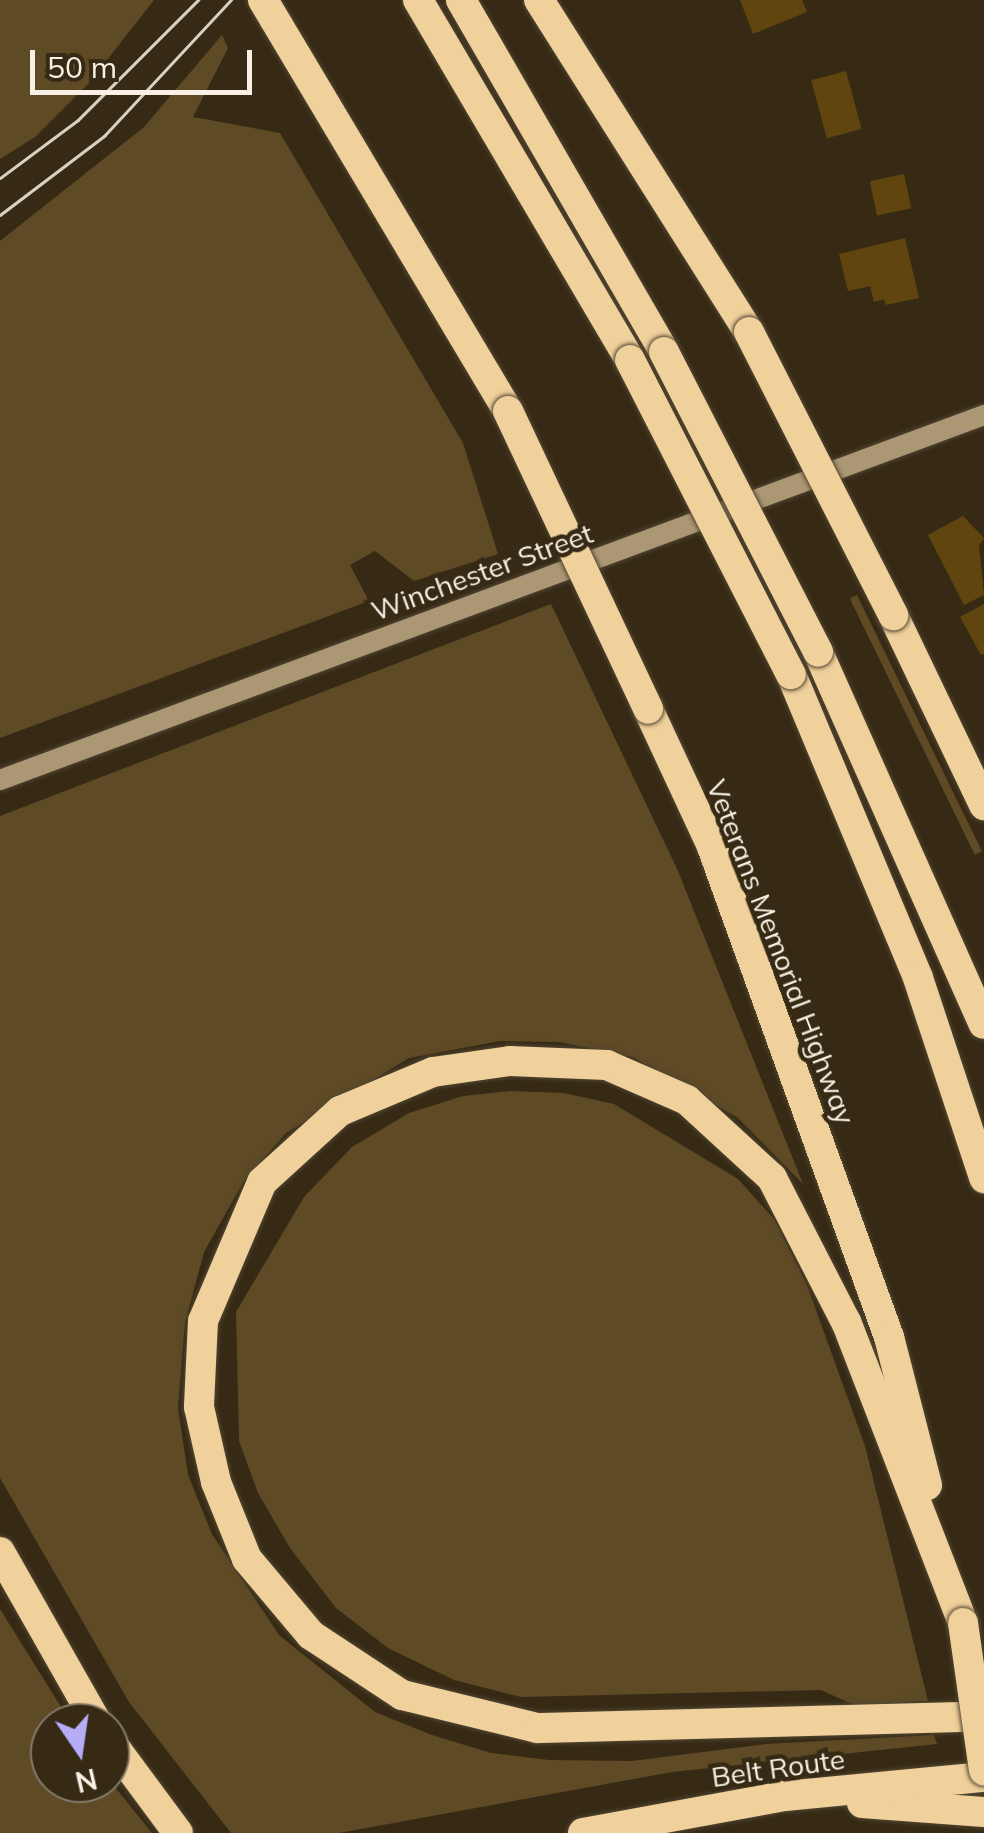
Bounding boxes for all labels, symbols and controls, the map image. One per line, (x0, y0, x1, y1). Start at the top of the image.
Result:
scale bar (35, 30, 258, 92)
text: 50 m (47, 48, 117, 86)
street label: Winchester Street (367, 516, 597, 628)
street label: Veterans Memorial Highway (700, 775, 862, 1129)
north arrow (30, 1703, 130, 1803)
street label: Belt Route (709, 1742, 847, 1794)
text: N (72, 1761, 101, 1800)

